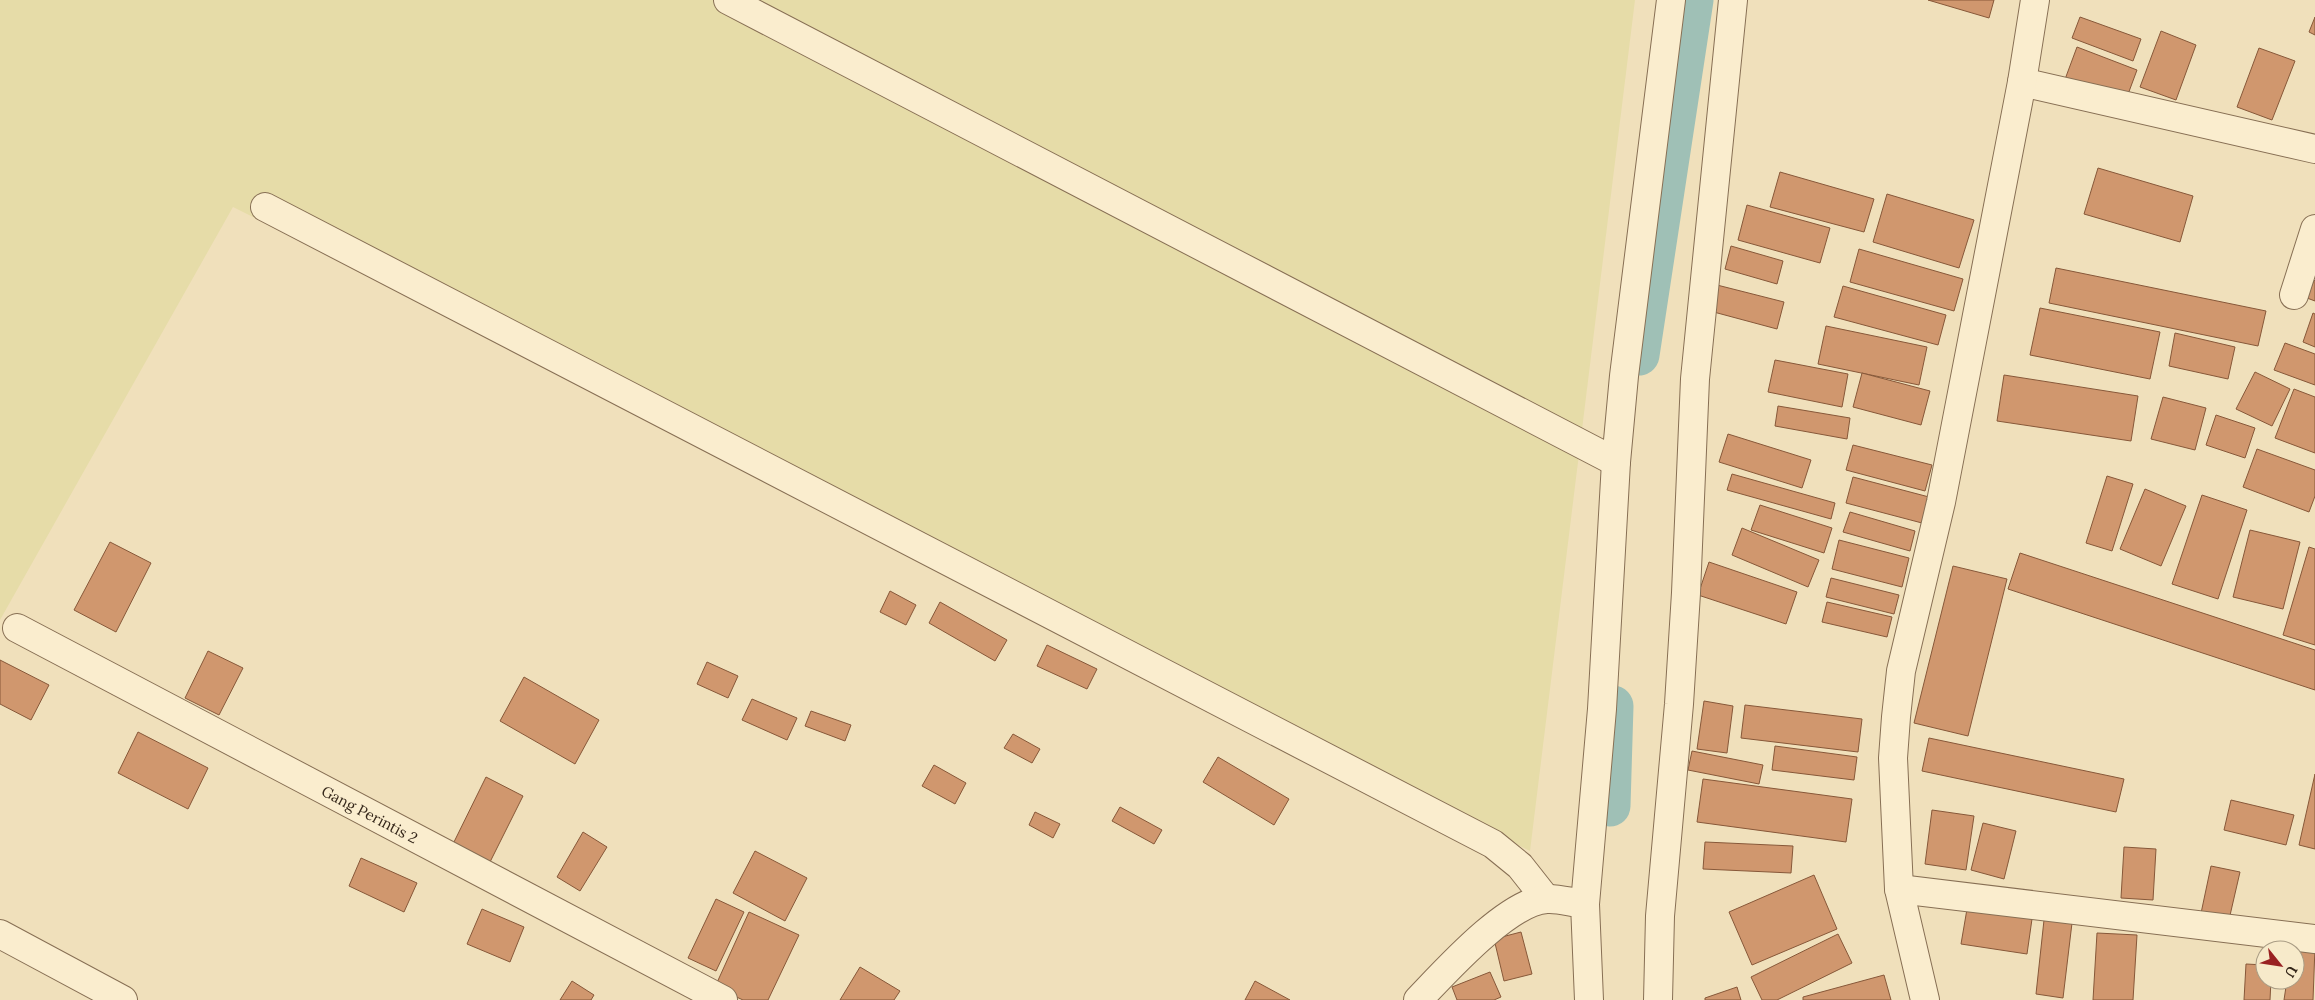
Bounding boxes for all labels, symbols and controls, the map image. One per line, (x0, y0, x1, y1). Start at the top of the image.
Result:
street label: Gang Perintis 2 (319, 781, 421, 847)
north arrow (2255, 940, 2305, 990)
text: U (2281, 962, 2302, 981)

